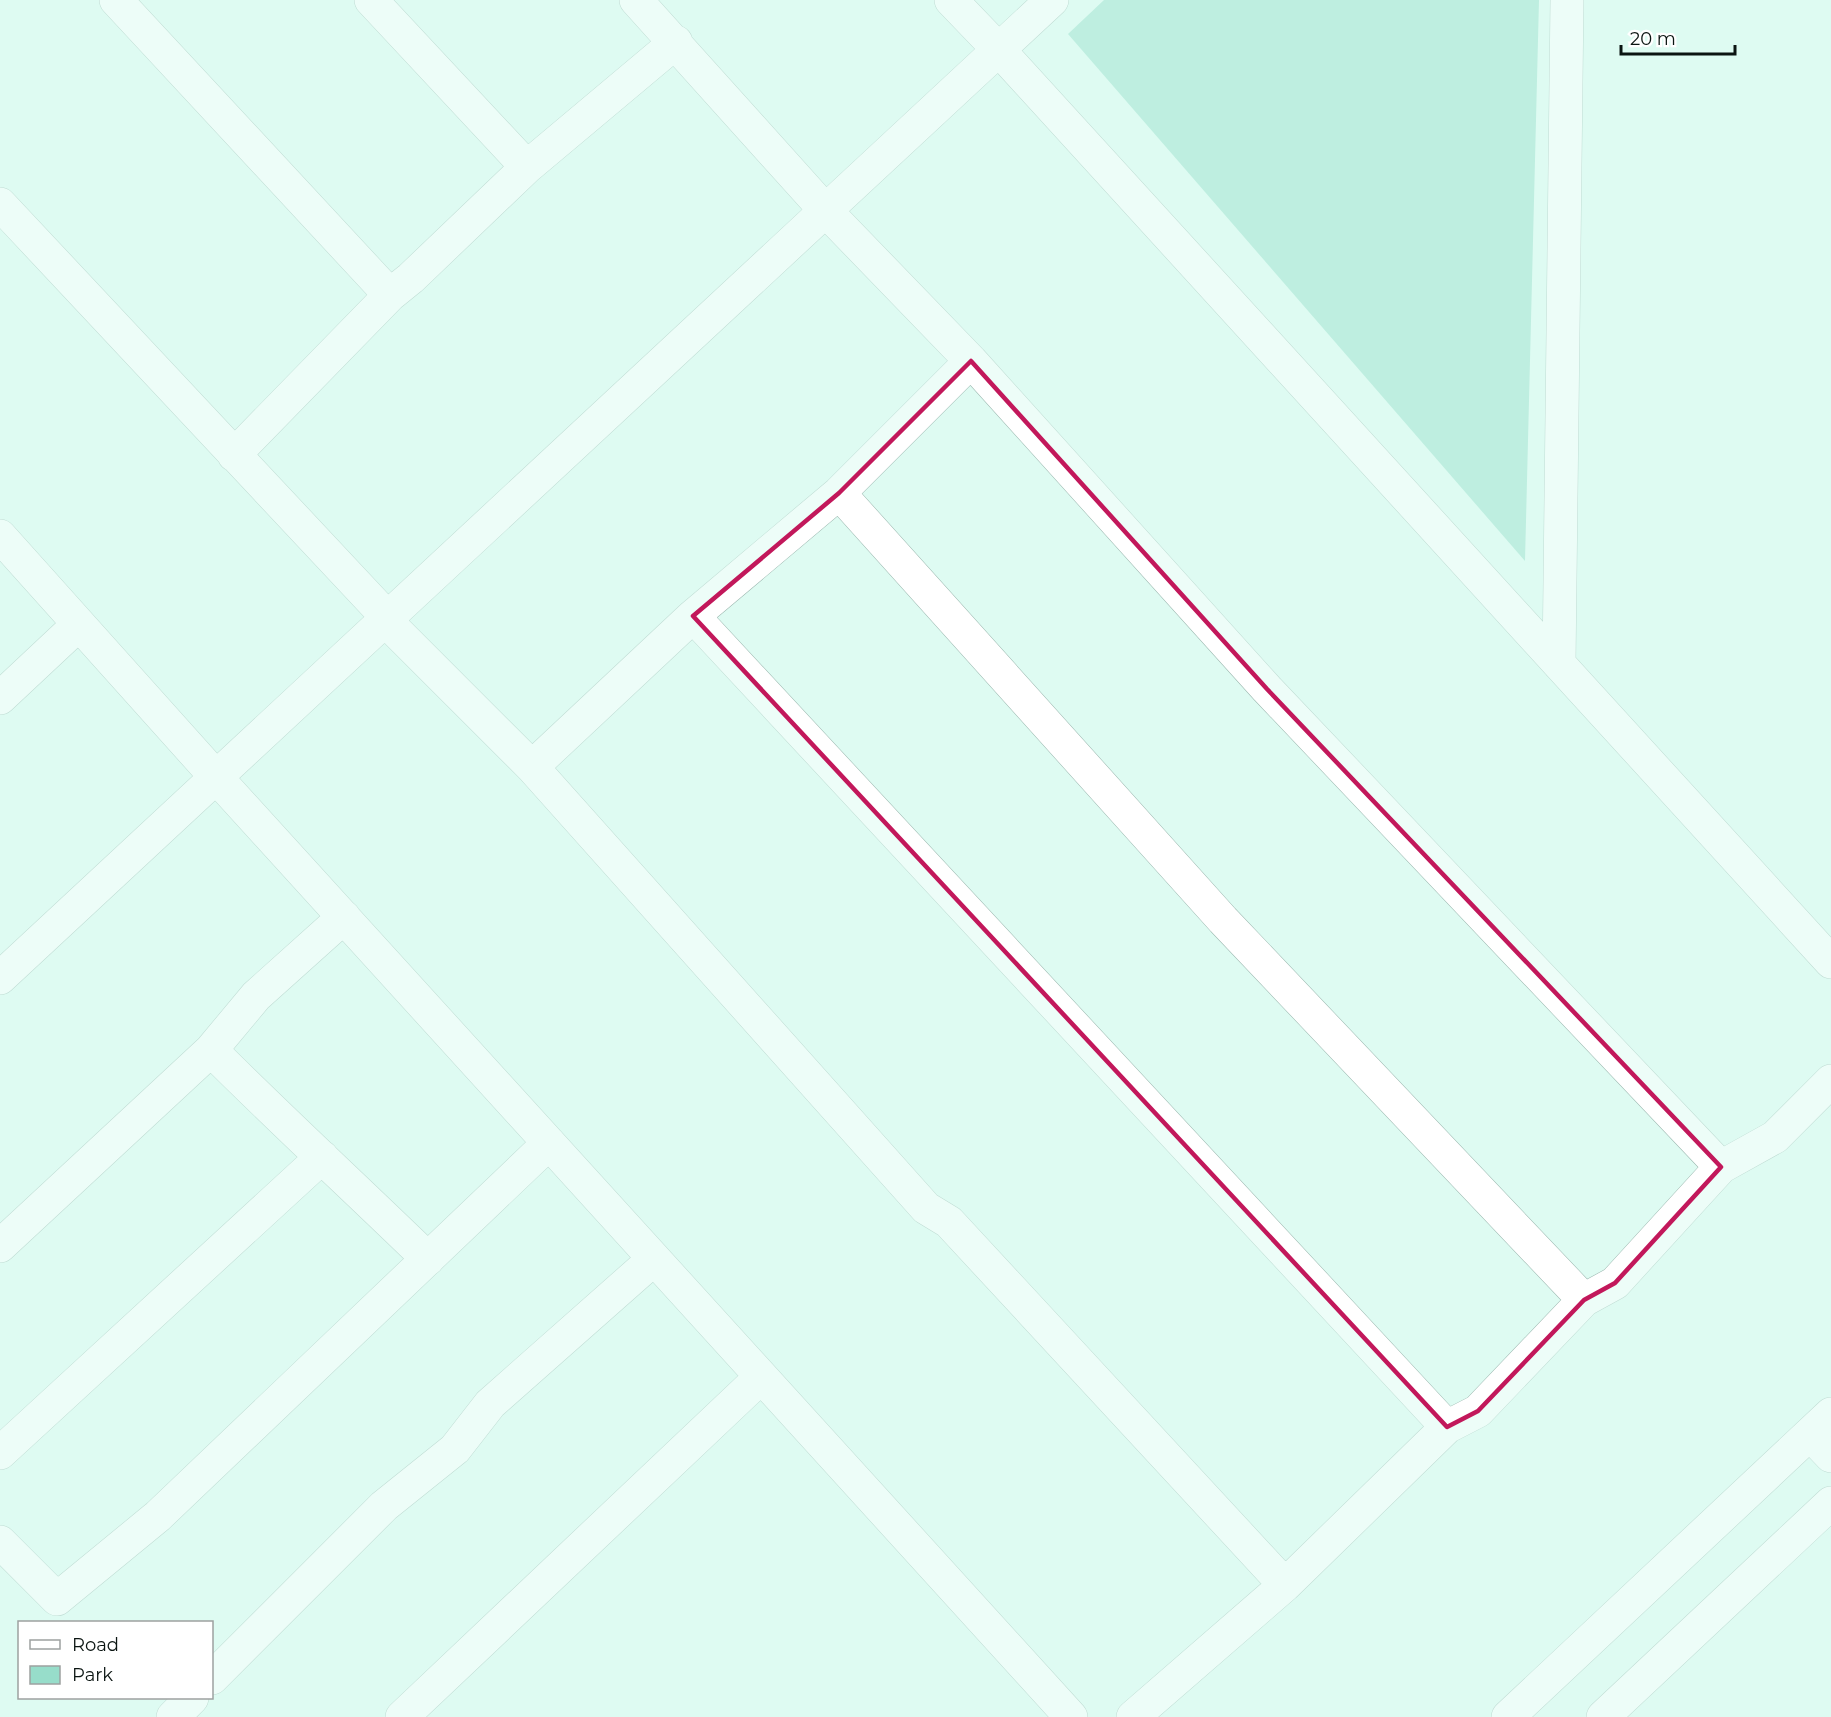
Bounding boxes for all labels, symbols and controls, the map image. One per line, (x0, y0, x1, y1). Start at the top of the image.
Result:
scale bar (1621, 18, 1735, 56)
text: 20 m (1630, 28, 1676, 50)
legend (18, 1621, 213, 1699)
text: Road (72, 1634, 119, 1656)
text: Park (72, 1664, 113, 1686)

